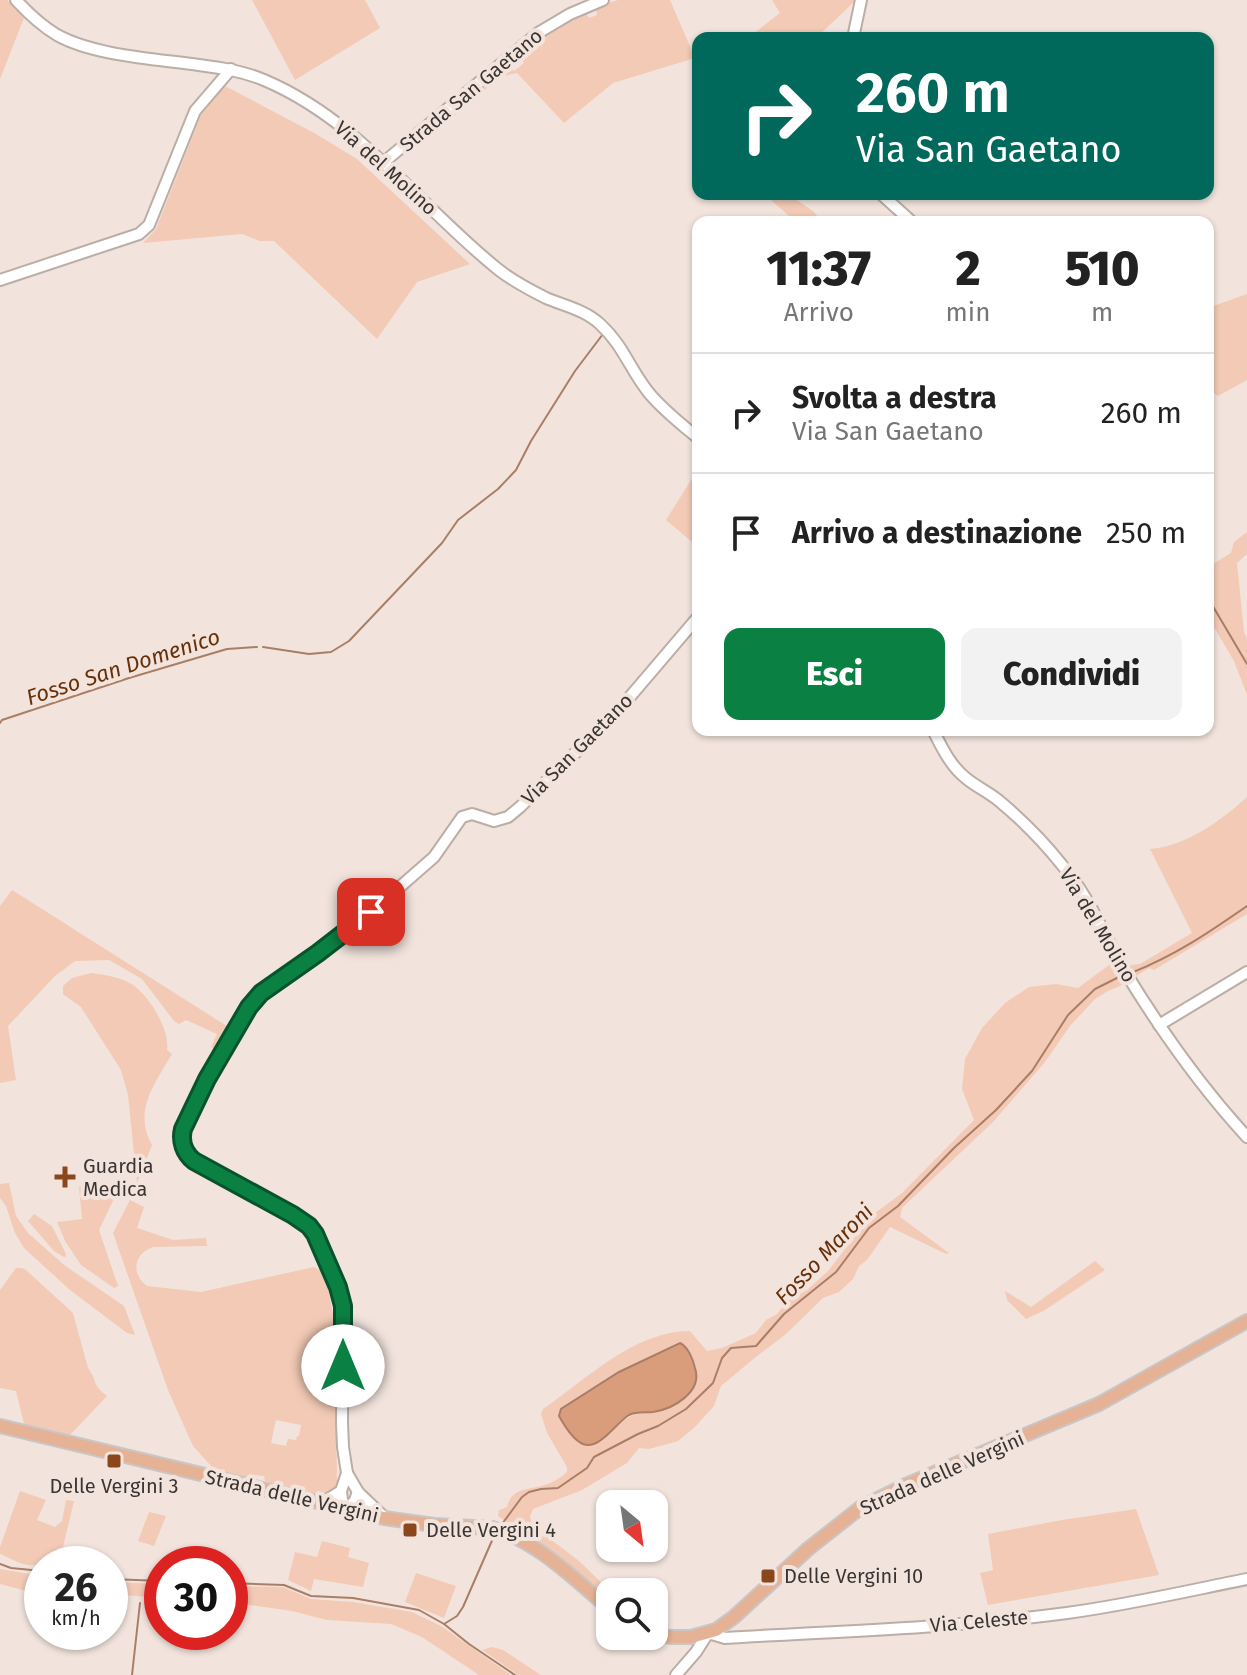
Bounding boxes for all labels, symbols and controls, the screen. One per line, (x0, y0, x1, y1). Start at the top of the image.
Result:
street label: Strada San Gaetano (395, 23, 547, 157)
text: 260 m (856, 60, 1010, 127)
icon: right (724, 64, 828, 168)
street label: Via del Molino (330, 116, 442, 220)
text: Via San Gaetano (856, 128, 1122, 172)
text: 11:37 (766, 240, 871, 298)
text: 2 (955, 240, 981, 298)
text: 510 (1065, 240, 1140, 298)
text: Arrivo (784, 297, 854, 328)
text: min (946, 297, 990, 328)
text: m (1091, 297, 1113, 328)
text: Svolta a destra (792, 380, 997, 416)
icon: right (724, 391, 768, 435)
text: 260 m (1101, 395, 1182, 431)
text: Via San Gaetano (792, 416, 984, 447)
icon: arrive (724, 511, 768, 555)
text: Arrivo a destinazione (792, 515, 1082, 551)
text: 250 m (1106, 515, 1186, 551)
water label: Fosso San Domenico (23, 623, 223, 711)
button: Esci (724, 628, 945, 720)
button: Condividi (961, 628, 1182, 720)
street label: Via San Gaetano (516, 688, 638, 810)
street label: Via del Molino (1054, 863, 1142, 987)
pin (337, 878, 405, 946)
icon: arrive (349, 890, 393, 934)
place label: Guardia Medica (83, 1154, 154, 1201)
marker: Guardia Medica (54, 1166, 76, 1188)
water label: Fosso Maroni (769, 1198, 879, 1310)
position arrow (301, 1324, 385, 1408)
street label: Strada delle Vergini (856, 1426, 1028, 1520)
marker: Delle Vergini 3 (105, 1452, 123, 1470)
street label: Strada delle Vergini (203, 1464, 381, 1528)
place label: Delle Vergini 3 (49, 1474, 179, 1498)
north arrow (596, 1490, 668, 1562)
map controls (596, 1490, 668, 1650)
place label: Delle Vergini 4 (426, 1518, 556, 1542)
marker: Delle Vergini 4 (401, 1521, 419, 1539)
speed limit sign: 30 (144, 1546, 248, 1650)
text: 26 (54, 1564, 98, 1612)
place label: Delle Vergini 10 (784, 1564, 923, 1588)
marker: Delle Vergini 10 (759, 1567, 777, 1585)
button: search (596, 1578, 668, 1650)
street label: Via Celeste (929, 1605, 1029, 1637)
text: km/h (51, 1606, 101, 1630)

